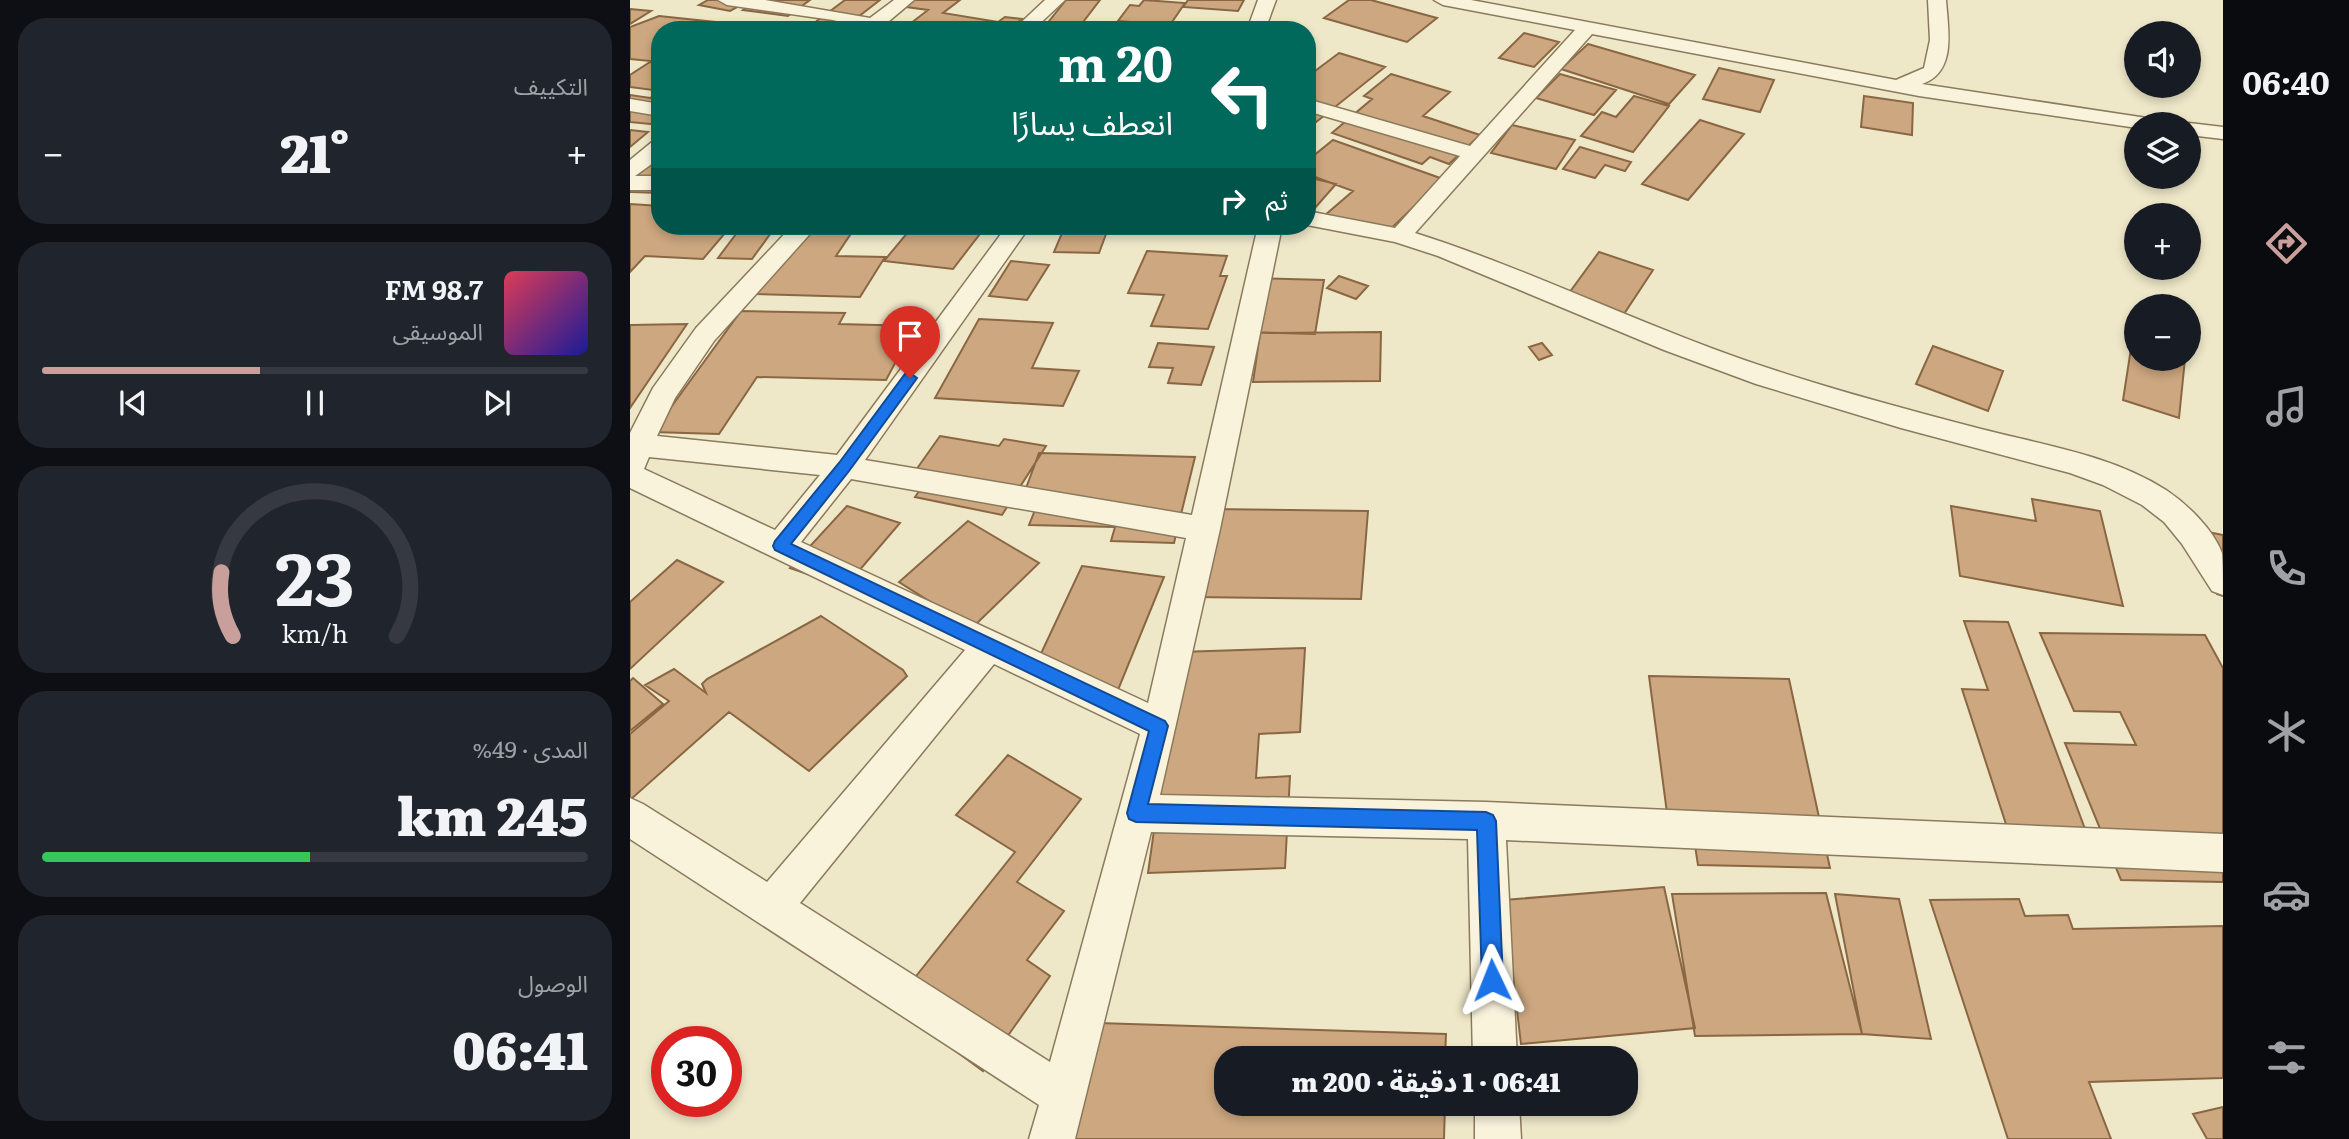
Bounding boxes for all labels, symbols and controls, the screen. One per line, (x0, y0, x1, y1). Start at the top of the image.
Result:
map controls (2124, 21, 2201, 371)
button: sound (2124, 21, 2201, 98)
text: 20 m (1058, 24, 1173, 97)
icon: left (1197, 49, 1288, 140)
text: 06:40 (2242, 57, 2330, 105)
text: التكييف (514, 68, 588, 102)
text: انعطف يسارًا (1011, 97, 1173, 145)
text: 21° (280, 112, 350, 189)
button: layers (2124, 112, 2201, 189)
text: − (42, 122, 64, 179)
text: + (566, 122, 588, 179)
text: ثم (1266, 179, 1288, 218)
icon: right (1214, 182, 1252, 220)
button: + (2124, 203, 2201, 280)
icon: directions (2262, 219, 2311, 268)
text: 98.7 FM (385, 269, 483, 308)
button: − (2124, 294, 2201, 371)
pin (880, 306, 940, 378)
text: الموسيقى (392, 313, 483, 347)
icon: arrive (891, 317, 929, 355)
icon: music (2262, 382, 2311, 431)
icon: previous (114, 384, 152, 422)
icon: pause (296, 384, 334, 422)
icon: next (478, 384, 516, 422)
text: 23 (275, 520, 355, 628)
icon: phone (2262, 544, 2311, 593)
text: km/h (282, 613, 348, 650)
icon: climate (2262, 707, 2311, 756)
text: المدى · 49% (472, 731, 588, 765)
text: 245 km (397, 775, 588, 852)
icon: car (2262, 870, 2311, 919)
position arrow (1455, 943, 1529, 1017)
text: الوصول (518, 965, 588, 999)
text: 06:41 (452, 1009, 588, 1086)
speed limit sign: 30 (651, 1026, 742, 1117)
icon: filters (2262, 1033, 2311, 1082)
text: 06:41 · 1 دقيقة · 200 m (1292, 1061, 1560, 1100)

